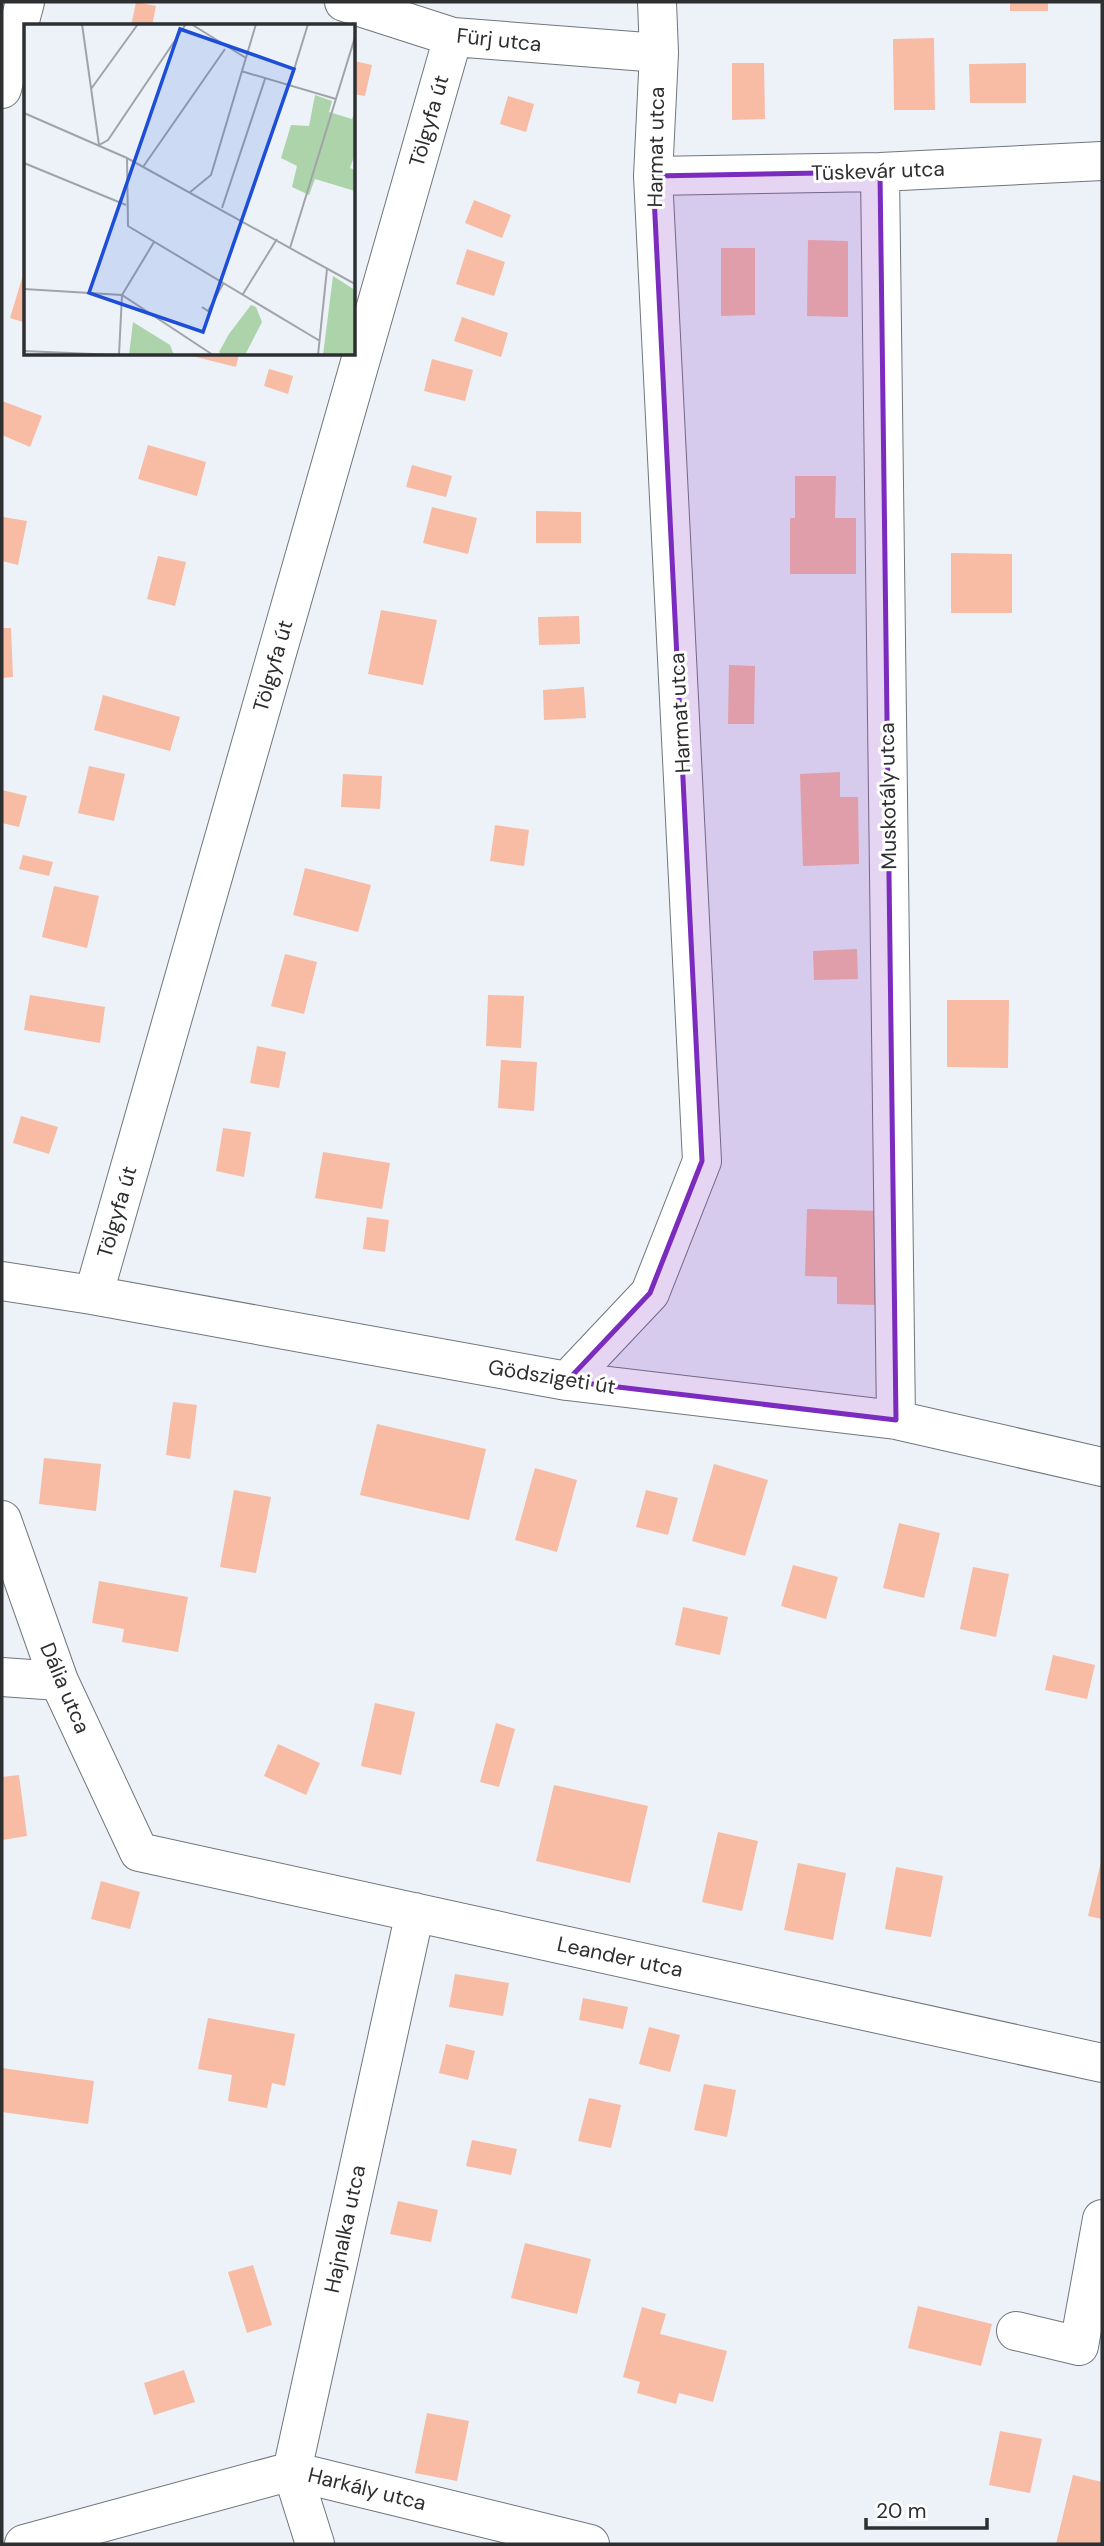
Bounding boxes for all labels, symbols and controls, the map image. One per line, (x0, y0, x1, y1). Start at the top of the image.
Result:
street label: Fürj utca (455, 22, 543, 58)
inset map (24, 24, 355, 355)
street label: Tölgyfa út (403, 72, 455, 170)
street label: Harmat utca (641, 86, 671, 208)
street label: Tüskevár utca (811, 155, 945, 187)
street label: Tölgyfa út (247, 617, 299, 715)
street label: Harmat utca (663, 652, 697, 774)
street label: Muskotály utca (873, 722, 903, 870)
street label: Tölgyfa út (91, 1163, 143, 1261)
street label: Gödszigeti út (486, 1353, 618, 1401)
street label: Dália utca (33, 1638, 97, 1738)
street label: Leander utca (555, 1930, 685, 1984)
street label: Hajnalka utca (318, 2163, 372, 2295)
street label: Harkály utca (305, 2461, 429, 2517)
scale bar (866, 2486, 987, 2530)
text: 20 m (876, 2497, 927, 2525)

